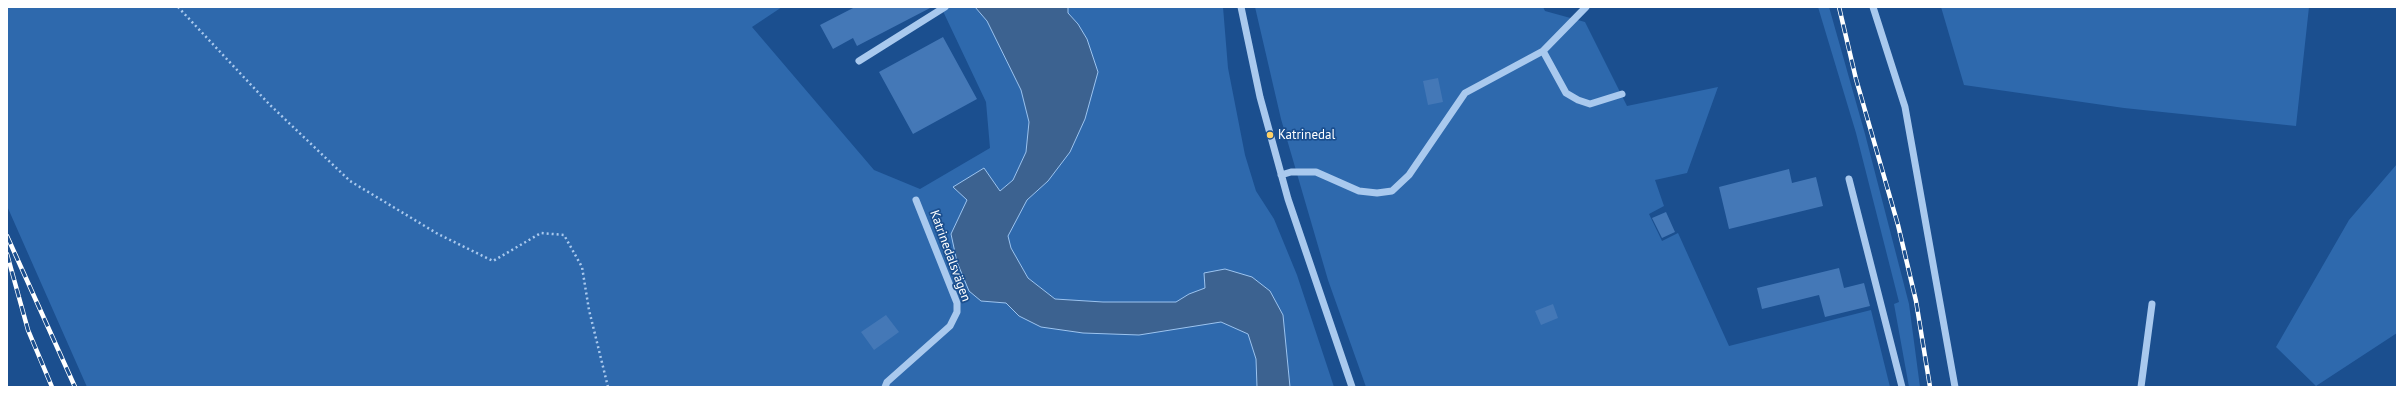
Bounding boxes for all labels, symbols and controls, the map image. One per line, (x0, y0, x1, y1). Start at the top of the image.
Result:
place label: Katrinedal (1278, 127, 1335, 143)
marker: Katrinedal (1265, 130, 1275, 140)
street label: Katrinedalsvägen (926, 208, 974, 304)

